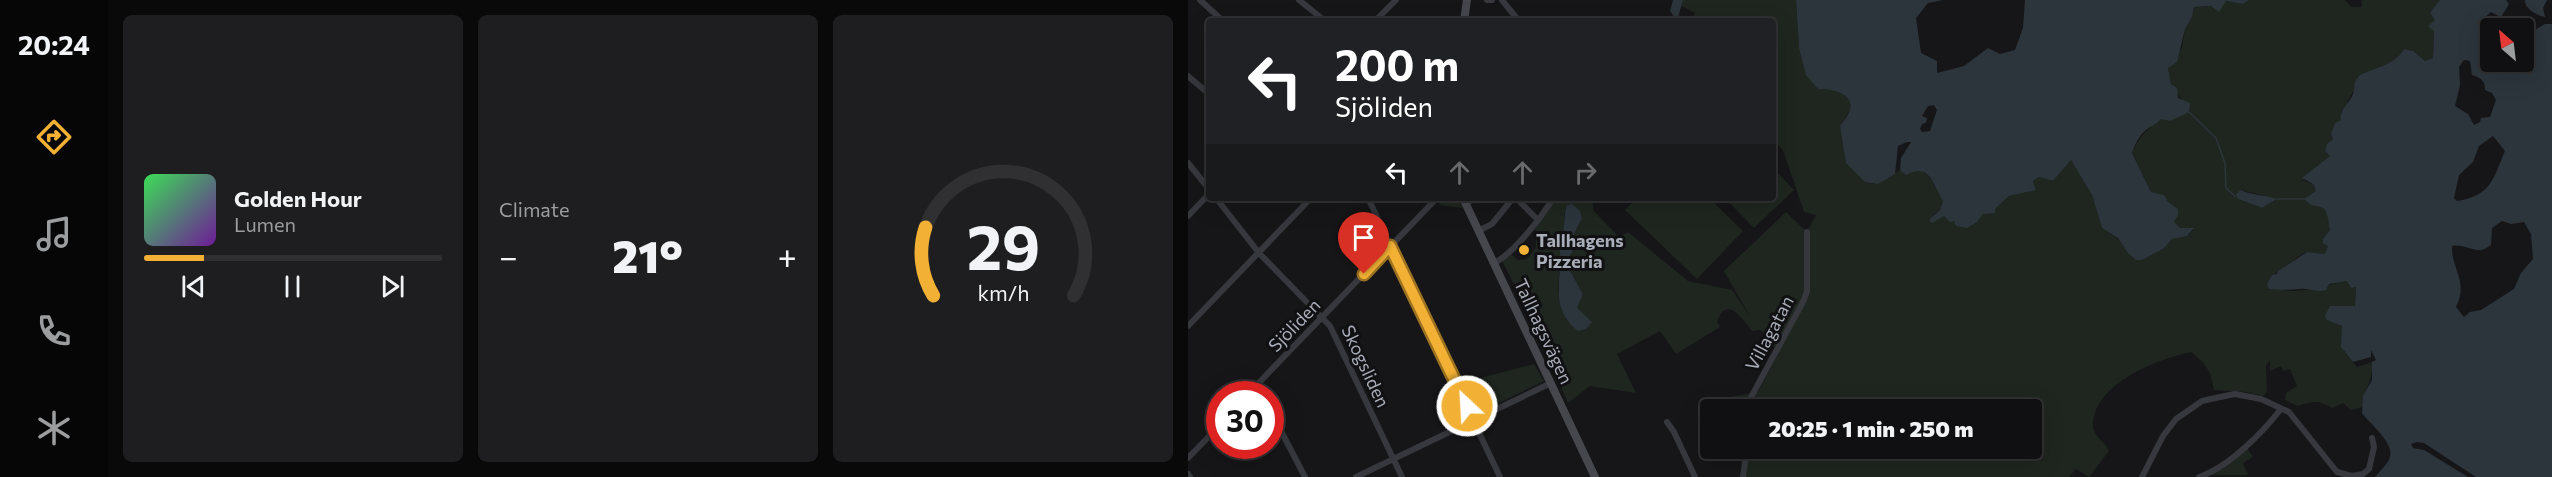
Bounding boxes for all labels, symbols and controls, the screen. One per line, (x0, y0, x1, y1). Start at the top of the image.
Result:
north arrow (2480, 18, 2534, 72)
map controls (2480, 18, 2534, 72)
text: 20:24 (18, 28, 90, 61)
text: 200 m (1335, 38, 1459, 90)
icon: left (1236, 42, 1314, 120)
text: Sjöliden (1335, 90, 1433, 123)
icon: directions (33, 116, 75, 158)
icon: left (1380, 156, 1413, 189)
icon: ahead (1443, 156, 1476, 189)
icon: ahead (1506, 156, 1539, 189)
icon: right (1569, 156, 1602, 189)
text: Golden Hour (234, 185, 362, 212)
text: Climate (499, 197, 569, 221)
text: 29 (966, 207, 1040, 283)
text: Lumen (234, 212, 296, 236)
pin (1338, 212, 1389, 274)
icon: music (33, 213, 75, 255)
icon: arrive (1347, 221, 1380, 254)
text: 21° (612, 227, 683, 282)
place label: Tallhagens Pizzeria (1536, 229, 1624, 272)
text: − (499, 235, 518, 276)
text: + (778, 235, 797, 276)
marker: Tallhagens Pizzeria (1517, 243, 1531, 257)
icon: previous (177, 270, 210, 303)
icon: pause (276, 270, 309, 303)
icon: next (376, 270, 409, 303)
street label: Tallhagsvägen (1510, 275, 1578, 387)
text: km/h (977, 279, 1029, 305)
street label: Villagatan (1740, 292, 1798, 374)
street label: Sjöliden (1263, 294, 1325, 356)
icon: phone (33, 310, 75, 352)
street label: Skogsliden (1337, 321, 1395, 411)
position arrow (1435, 374, 1499, 438)
speed limit sign: 30 (1206, 381, 1284, 459)
icon: climate (33, 407, 75, 449)
text: 20:25 · 1 min · 250 m (1769, 415, 1973, 442)

